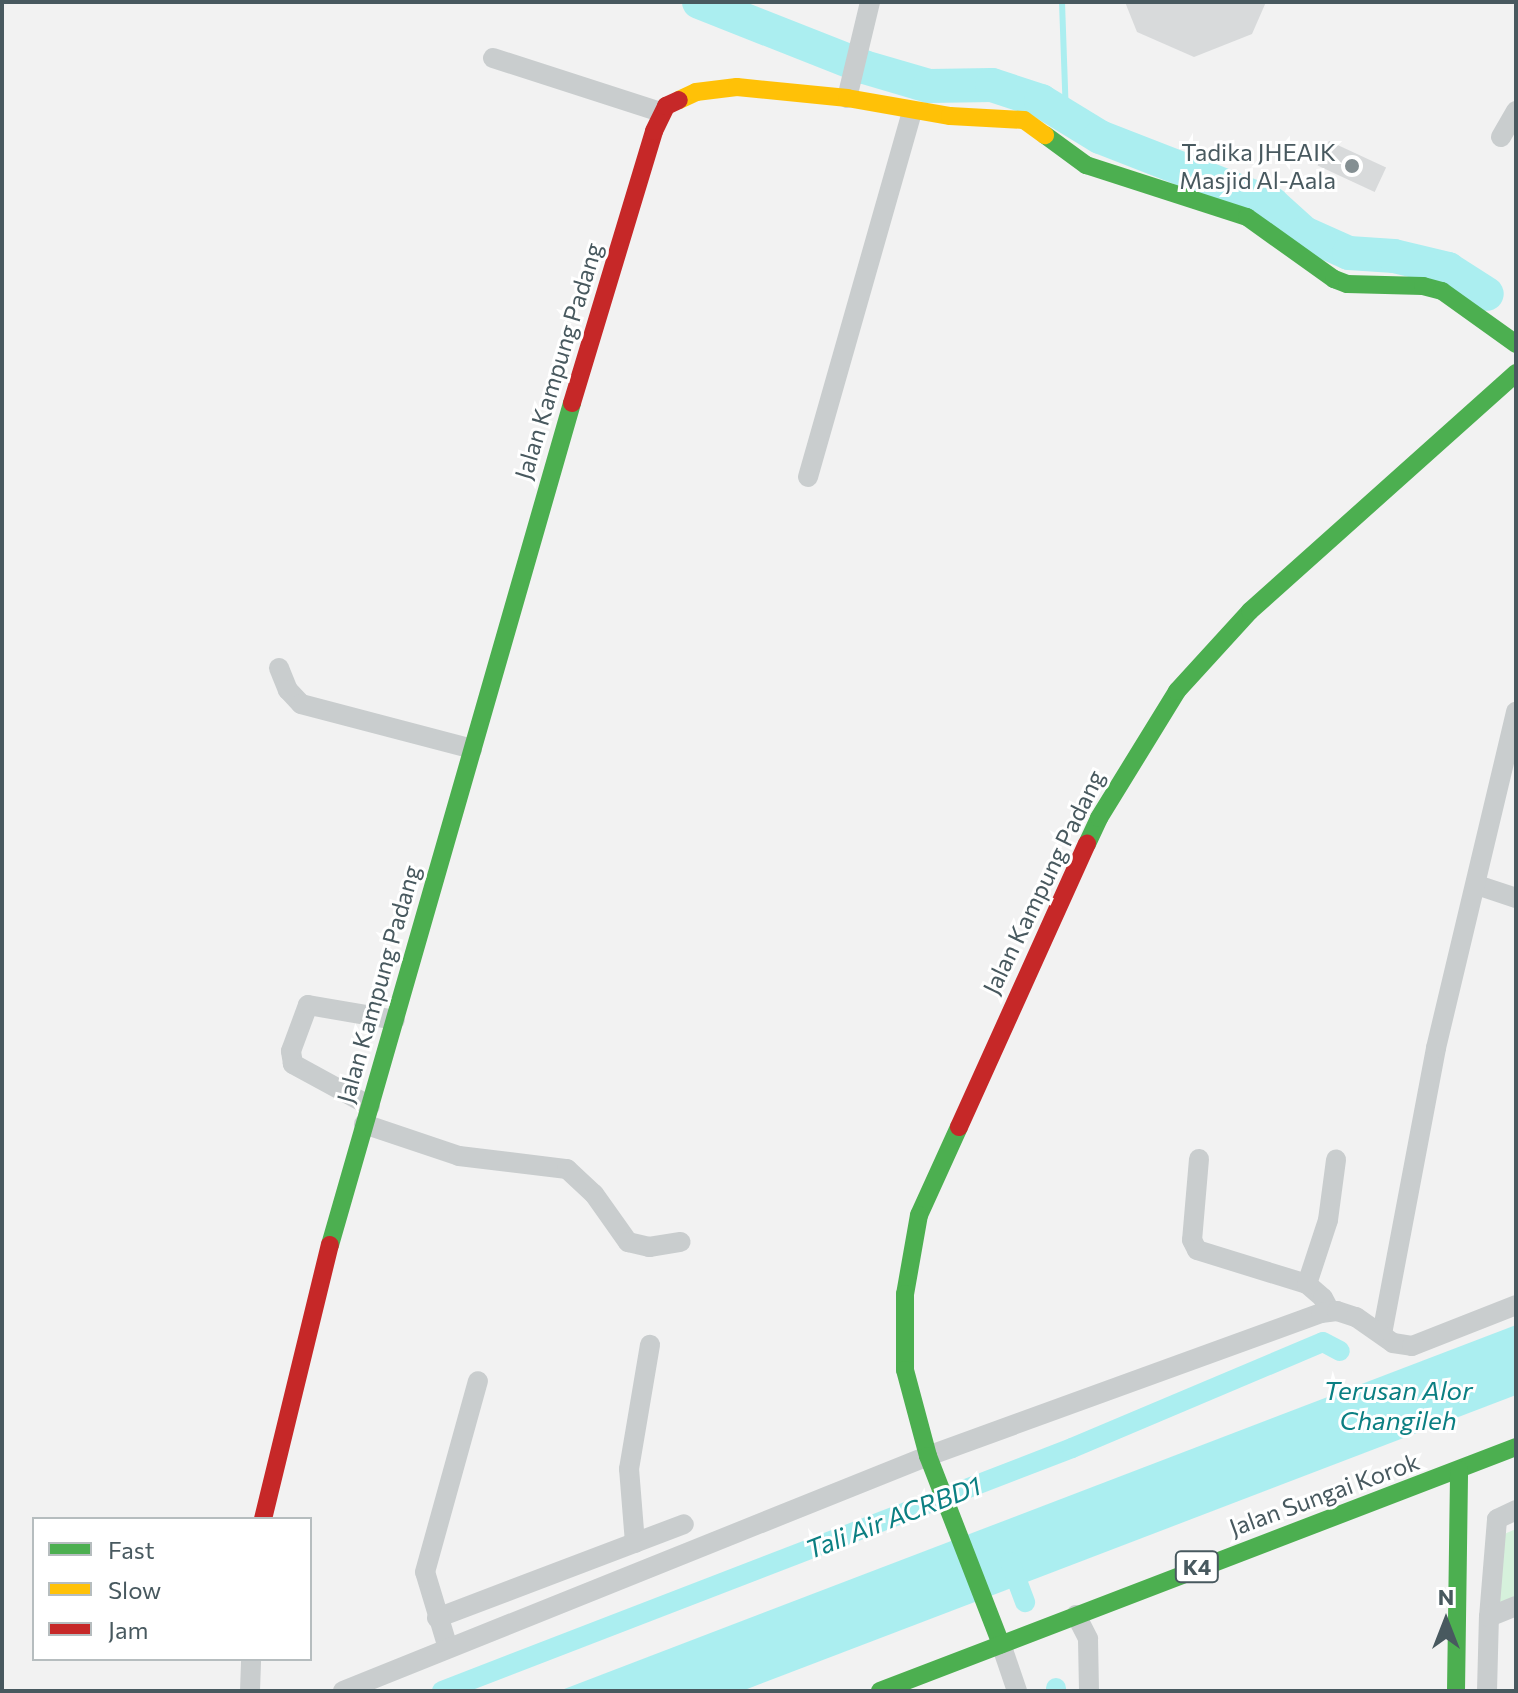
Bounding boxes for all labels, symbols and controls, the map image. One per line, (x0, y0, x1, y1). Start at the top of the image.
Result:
place label: Tadika JHEAIK Masjid Al-Aala (1179, 138, 1336, 194)
marker: Tadika JHEAIK Masjid Al-Aala (1343, 157, 1361, 175)
street label: Jalan Kampung Padang (508, 239, 608, 483)
street label: Jalan Kampung Padang (976, 765, 1110, 999)
street label: Jalan Kampung Padang (330, 862, 426, 1106)
water label: Terusan Alor Changileh (1323, 1374, 1473, 1436)
street label: Jalan Sungai Korok (1225, 1446, 1423, 1542)
water label: Tali Air ACRBD1 (801, 1469, 985, 1565)
legend (32, 1517, 312, 1661)
text: Fast (108, 1535, 155, 1564)
road number: K4 (1173, 1549, 1221, 1585)
text: Slow (108, 1575, 161, 1604)
north arrow (1406, 1581, 1486, 1661)
text: N (1438, 1583, 1454, 1610)
text: Jam (108, 1615, 148, 1644)

